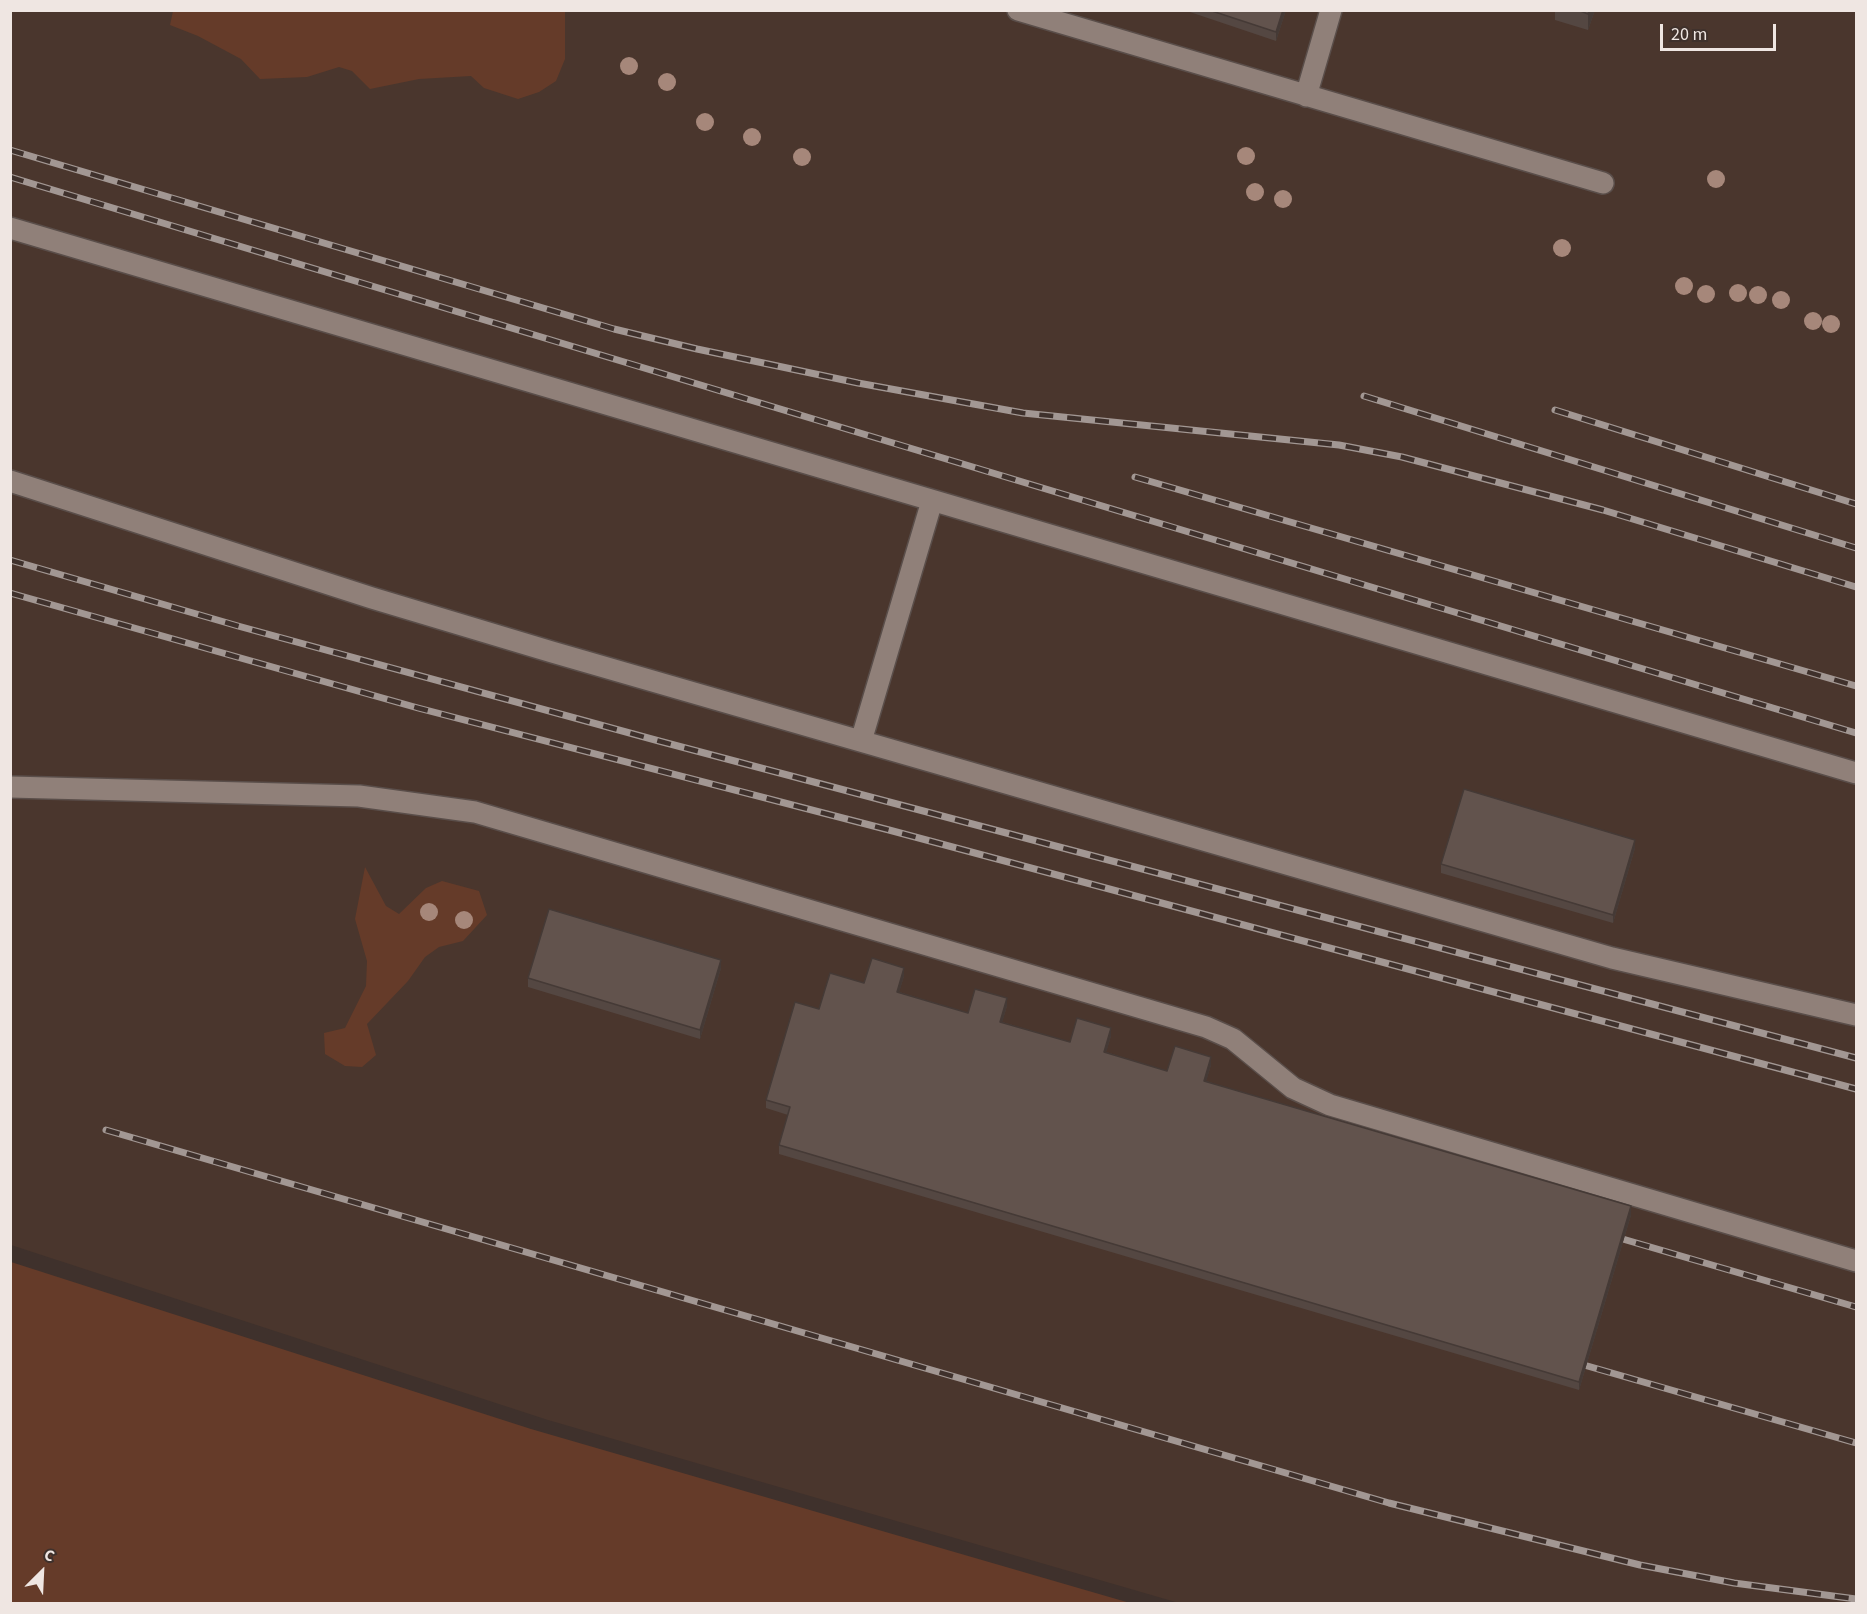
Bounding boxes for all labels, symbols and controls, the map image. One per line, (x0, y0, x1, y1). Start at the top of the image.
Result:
scale bar (1663, 12, 1778, 50)
text: 20 m (1671, 22, 1707, 47)
north arrow (12, 1542, 72, 1602)
text: С (41, 1544, 58, 1567)

